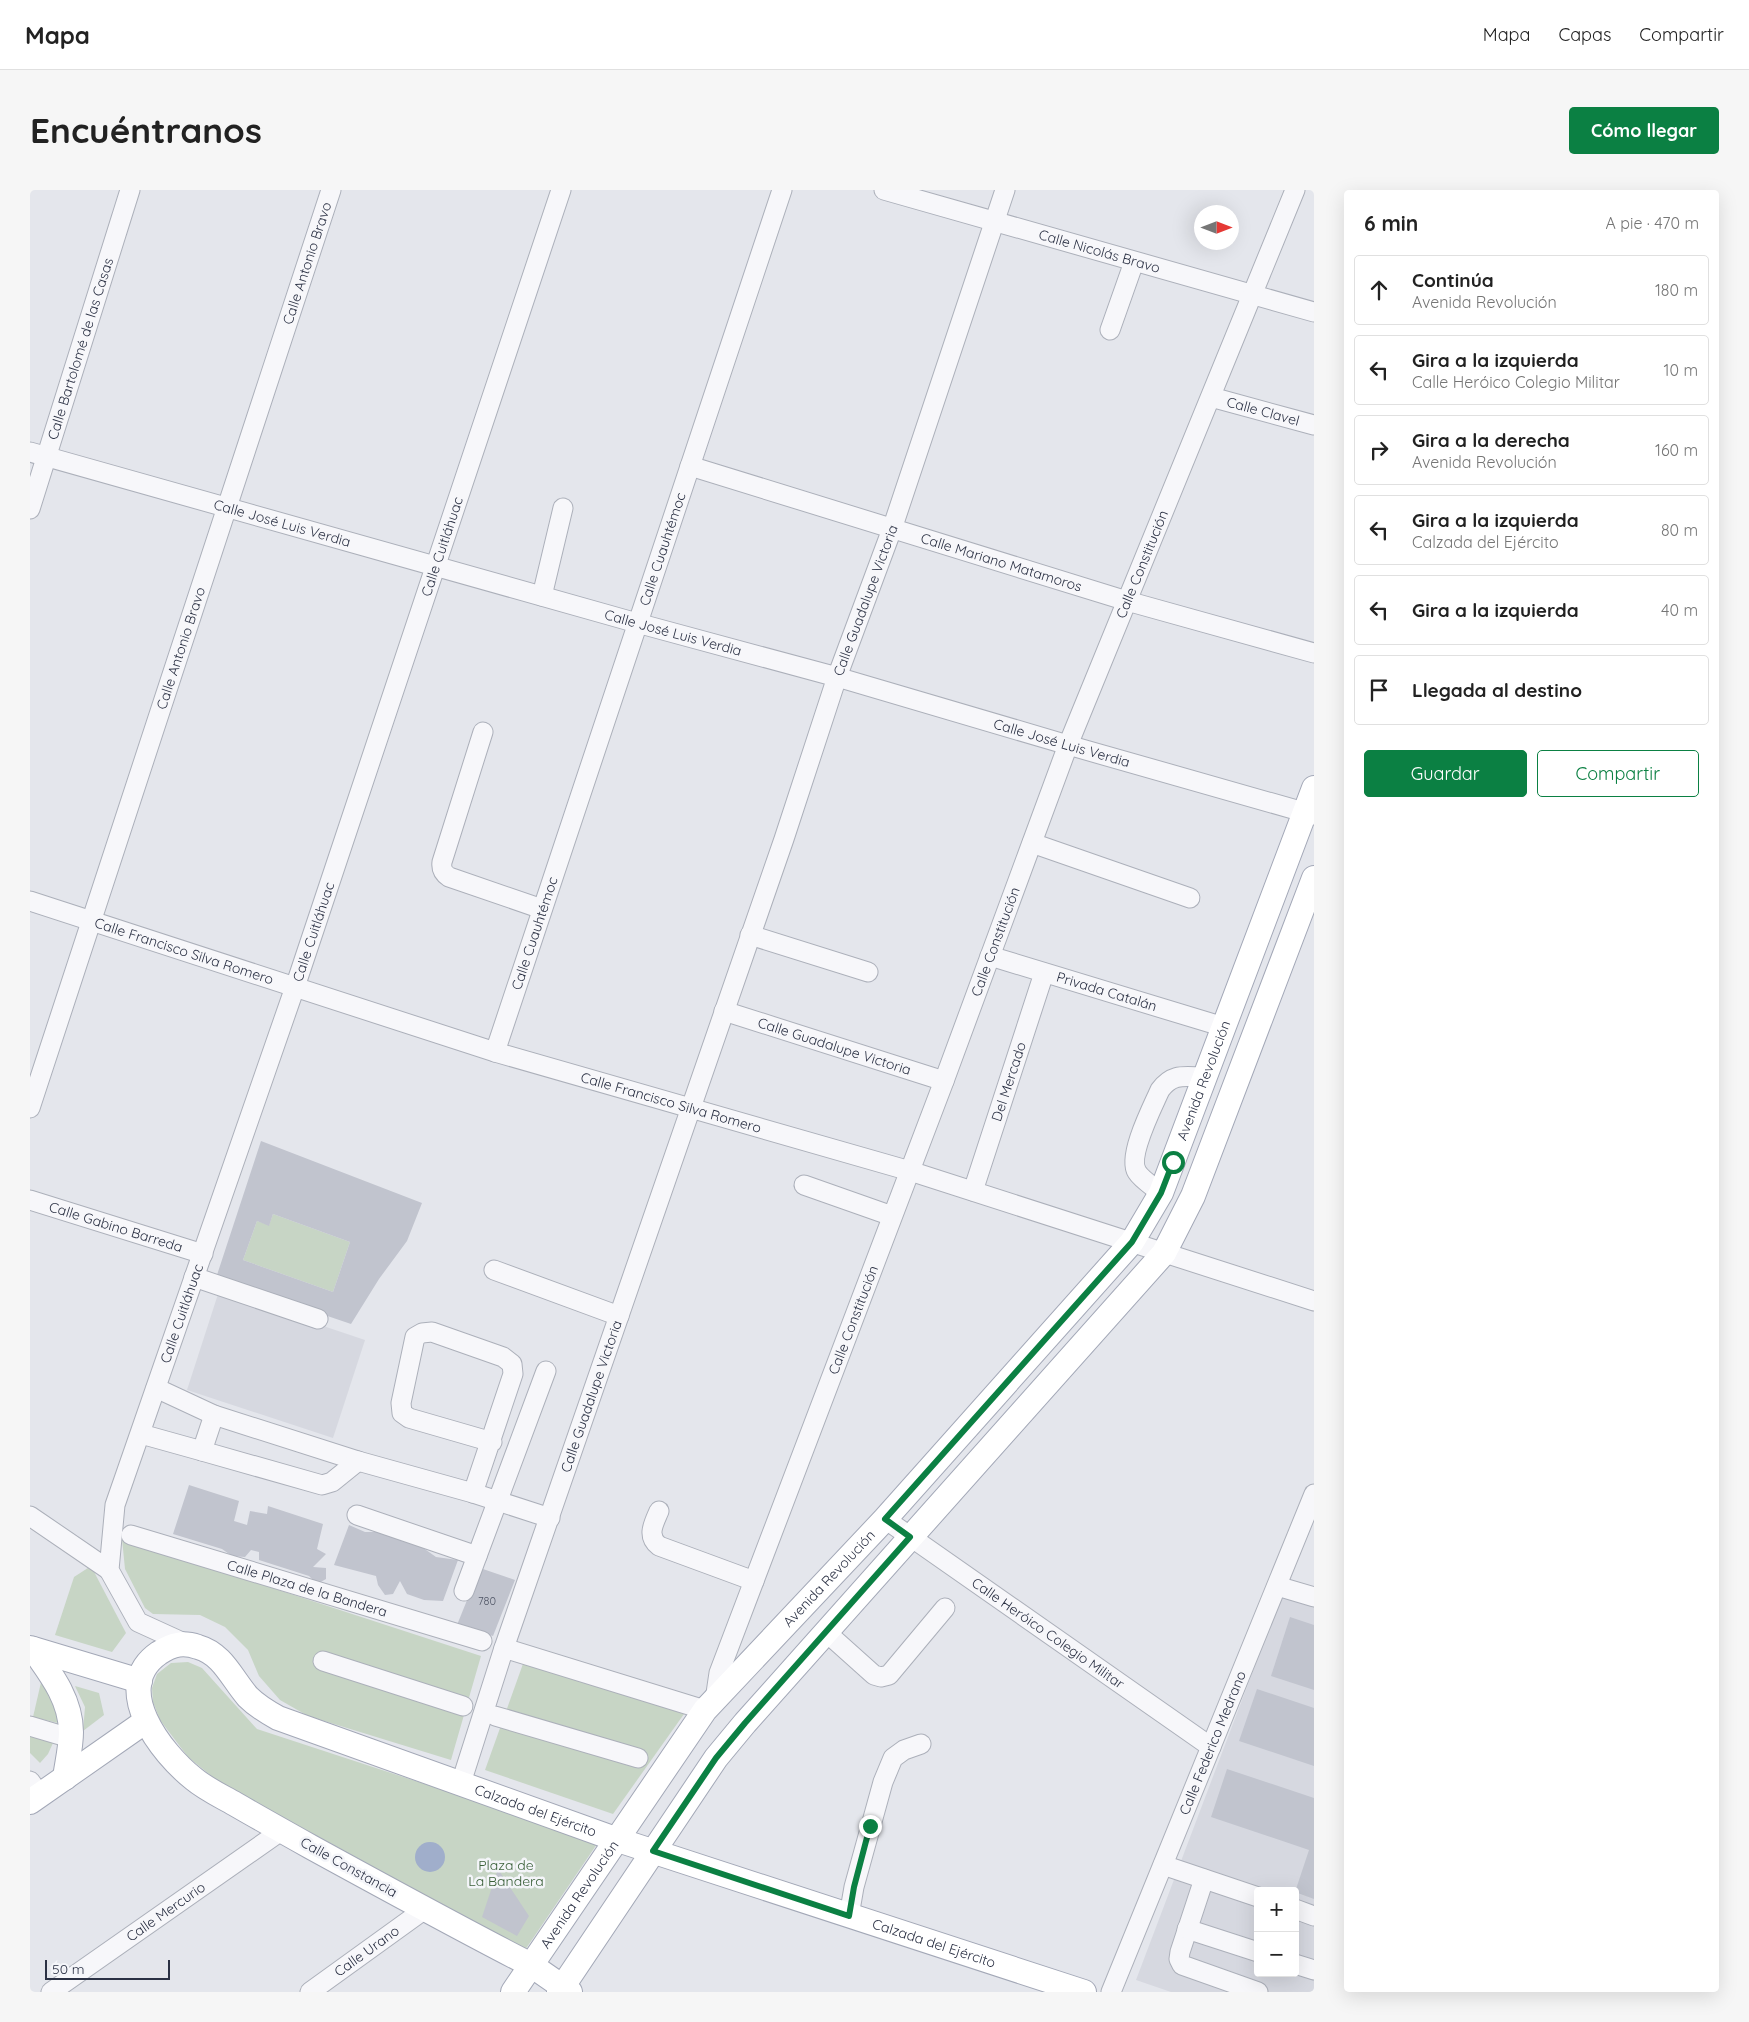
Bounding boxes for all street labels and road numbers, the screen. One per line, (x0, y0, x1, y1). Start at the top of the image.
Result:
street label: Calle Antonio Bravo (279, 200, 335, 327)
street label: Calle Nicolás Bravo (1037, 225, 1162, 277)
street label: Calle Bartolomé de las Casas (43, 255, 117, 442)
street label: Calle Clavel (1225, 393, 1302, 430)
street label: Calle Cuauhtémoc (635, 490, 690, 608)
street label: Calle Cuitláhuac (417, 494, 467, 599)
street label: Calle José Luis Verdia (212, 495, 353, 551)
street label: Calle Constitución (1112, 508, 1172, 621)
street label: Calle Guadalupe Victoria (829, 522, 902, 678)
street label: Calle Mariano Matamoros (919, 529, 1084, 596)
street label: Calle Antonio Bravo (152, 585, 209, 712)
street label: Calle José Luis Verdia (603, 605, 744, 660)
street label: Calle José Luis Verdia (991, 715, 1132, 771)
street label: Calle Cuauhtémoc (507, 874, 562, 992)
street label: Calle Cuitláhuac (288, 880, 338, 984)
street label: Calle Constitución (967, 885, 1024, 999)
street label: Calle Francisco Silva Romero (92, 914, 276, 989)
street label: Privada Catalán (1054, 968, 1159, 1015)
street label: Calle Guadalupe Victoria (756, 1013, 913, 1079)
street label: Avenida Revolución (1173, 1018, 1234, 1143)
street label: Del Mercado (987, 1040, 1030, 1124)
street label: Calle Francisco Silva Romero (579, 1068, 763, 1137)
street label: Calle Gabino Barreda (47, 1198, 185, 1256)
street label: Calle Cuitláhuac (156, 1262, 207, 1366)
street label: Calle Constitución (824, 1263, 882, 1377)
street label: Calle Guadalupe Victoria (556, 1318, 626, 1475)
street label: Avenida Revolución (779, 1526, 879, 1631)
street label: Calle Plaza de la Bandera (225, 1556, 389, 1621)
street label: Calle Heróico Colegio Militar (968, 1573, 1128, 1693)
street label: Calle Federico Medrano (1175, 1668, 1250, 1818)
street label: Calzada del Ejército (472, 1780, 599, 1841)
street label: Calle Constancia (297, 1833, 401, 1901)
street label: Avenida Revolución (536, 1837, 623, 1952)
street label: Calle Mercurio (123, 1878, 209, 1946)
street label: Calzada del Ejército (870, 1915, 998, 1972)
street label: Calle Urano (331, 1922, 403, 1981)

